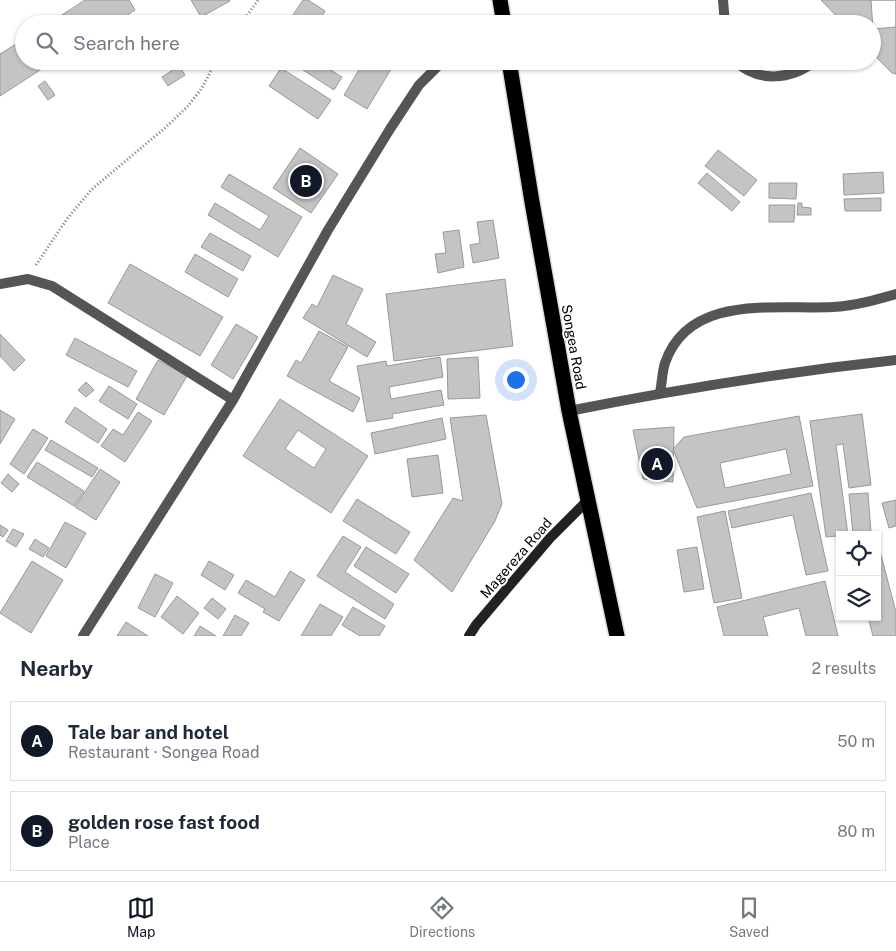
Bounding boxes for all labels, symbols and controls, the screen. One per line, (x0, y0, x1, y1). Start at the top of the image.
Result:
search box (15, 15, 881, 70)
icon: search (33, 29, 61, 57)
text: Search here (73, 32, 180, 54)
pin: B (290, 162, 322, 200)
street label: Songea Road (559, 303, 589, 391)
your location (503, 367, 529, 393)
pin: A (641, 445, 673, 483)
street label: Magereza Road (477, 515, 555, 601)
map controls (836, 531, 881, 621)
button: locate (836, 531, 881, 576)
button: layers (836, 576, 881, 621)
text: Nearby (20, 656, 93, 681)
text: 2 results (811, 659, 876, 678)
text: Tale bar and hotel (68, 721, 229, 743)
text: A (31, 732, 43, 751)
text: 50 m (837, 732, 875, 751)
text: Restaurant · Songea Road (68, 743, 259, 762)
text: golden rose fast food (68, 811, 260, 833)
text: B (32, 822, 42, 841)
text: 80 m (837, 822, 875, 841)
text: Place (68, 833, 110, 852)
tab: Map (127, 894, 155, 940)
tab: Directions (409, 894, 475, 940)
tab: Saved (729, 894, 769, 940)

